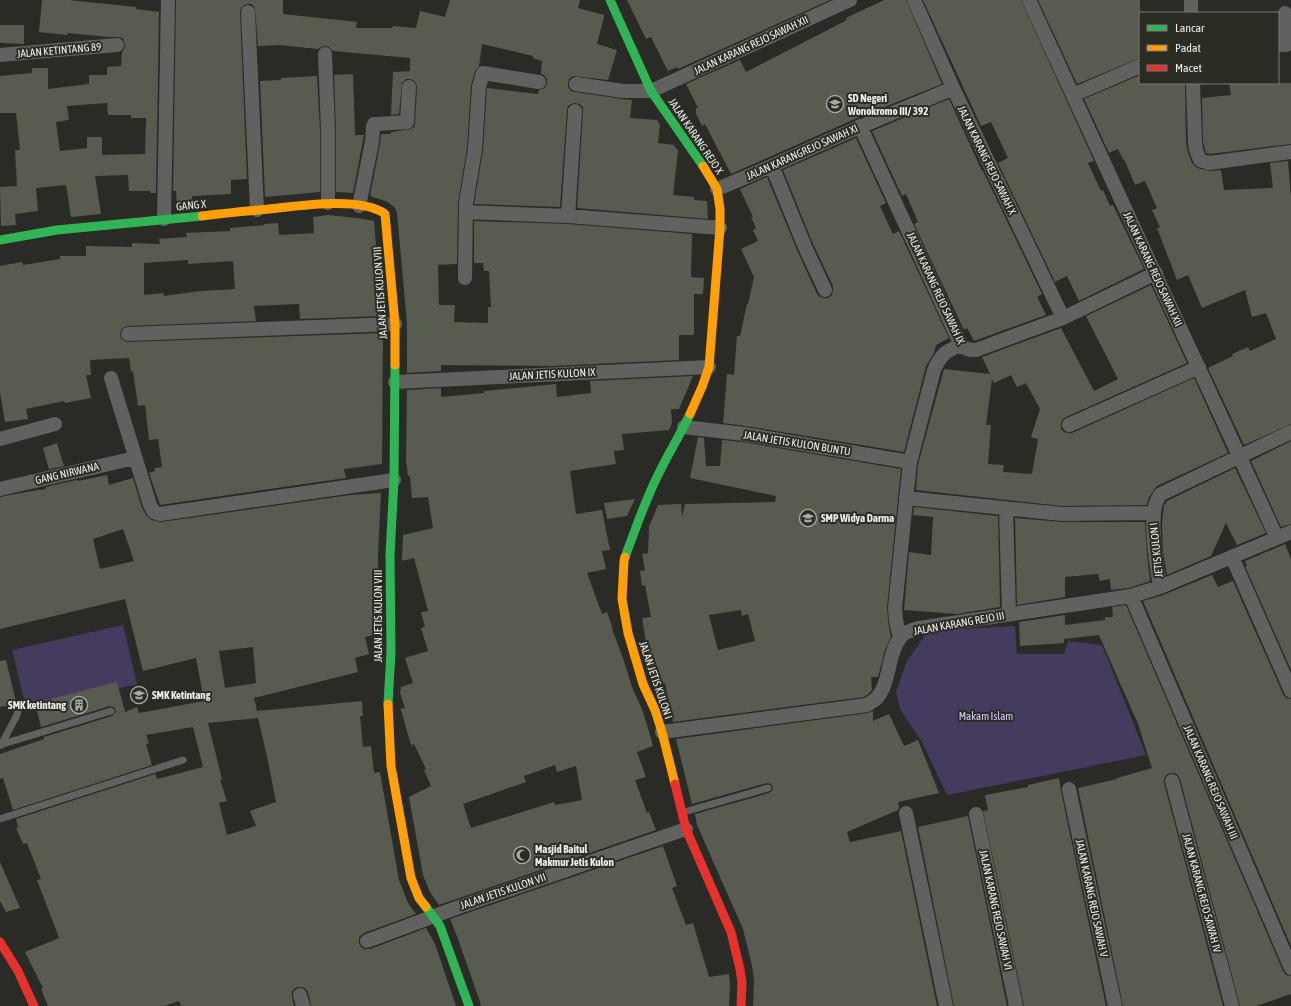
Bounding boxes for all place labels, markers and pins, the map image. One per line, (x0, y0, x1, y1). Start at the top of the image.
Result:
place label: SD Negeri Wonokromo III/ 392 (847, 92, 928, 117)
school or university icon: SD Negeri Wonokromo III/ 392 (825, 94, 845, 114)
school or university icon: SMP Widya Darma (798, 508, 818, 528)
place label: SMP Widya Darma (821, 512, 894, 524)
school or university icon: SMK Ketintang (129, 685, 149, 705)
place label: SMK Ketintang (152, 689, 211, 701)
building icon: SMK ketintang (69, 695, 89, 715)
place label: SMK ketintang (8, 699, 66, 711)
place label: Masjid Baitul Makmur Jetis Kulon (535, 843, 614, 868)
mosque icon: Masjid Baitul Makmur Jetis Kulon (512, 845, 532, 865)

